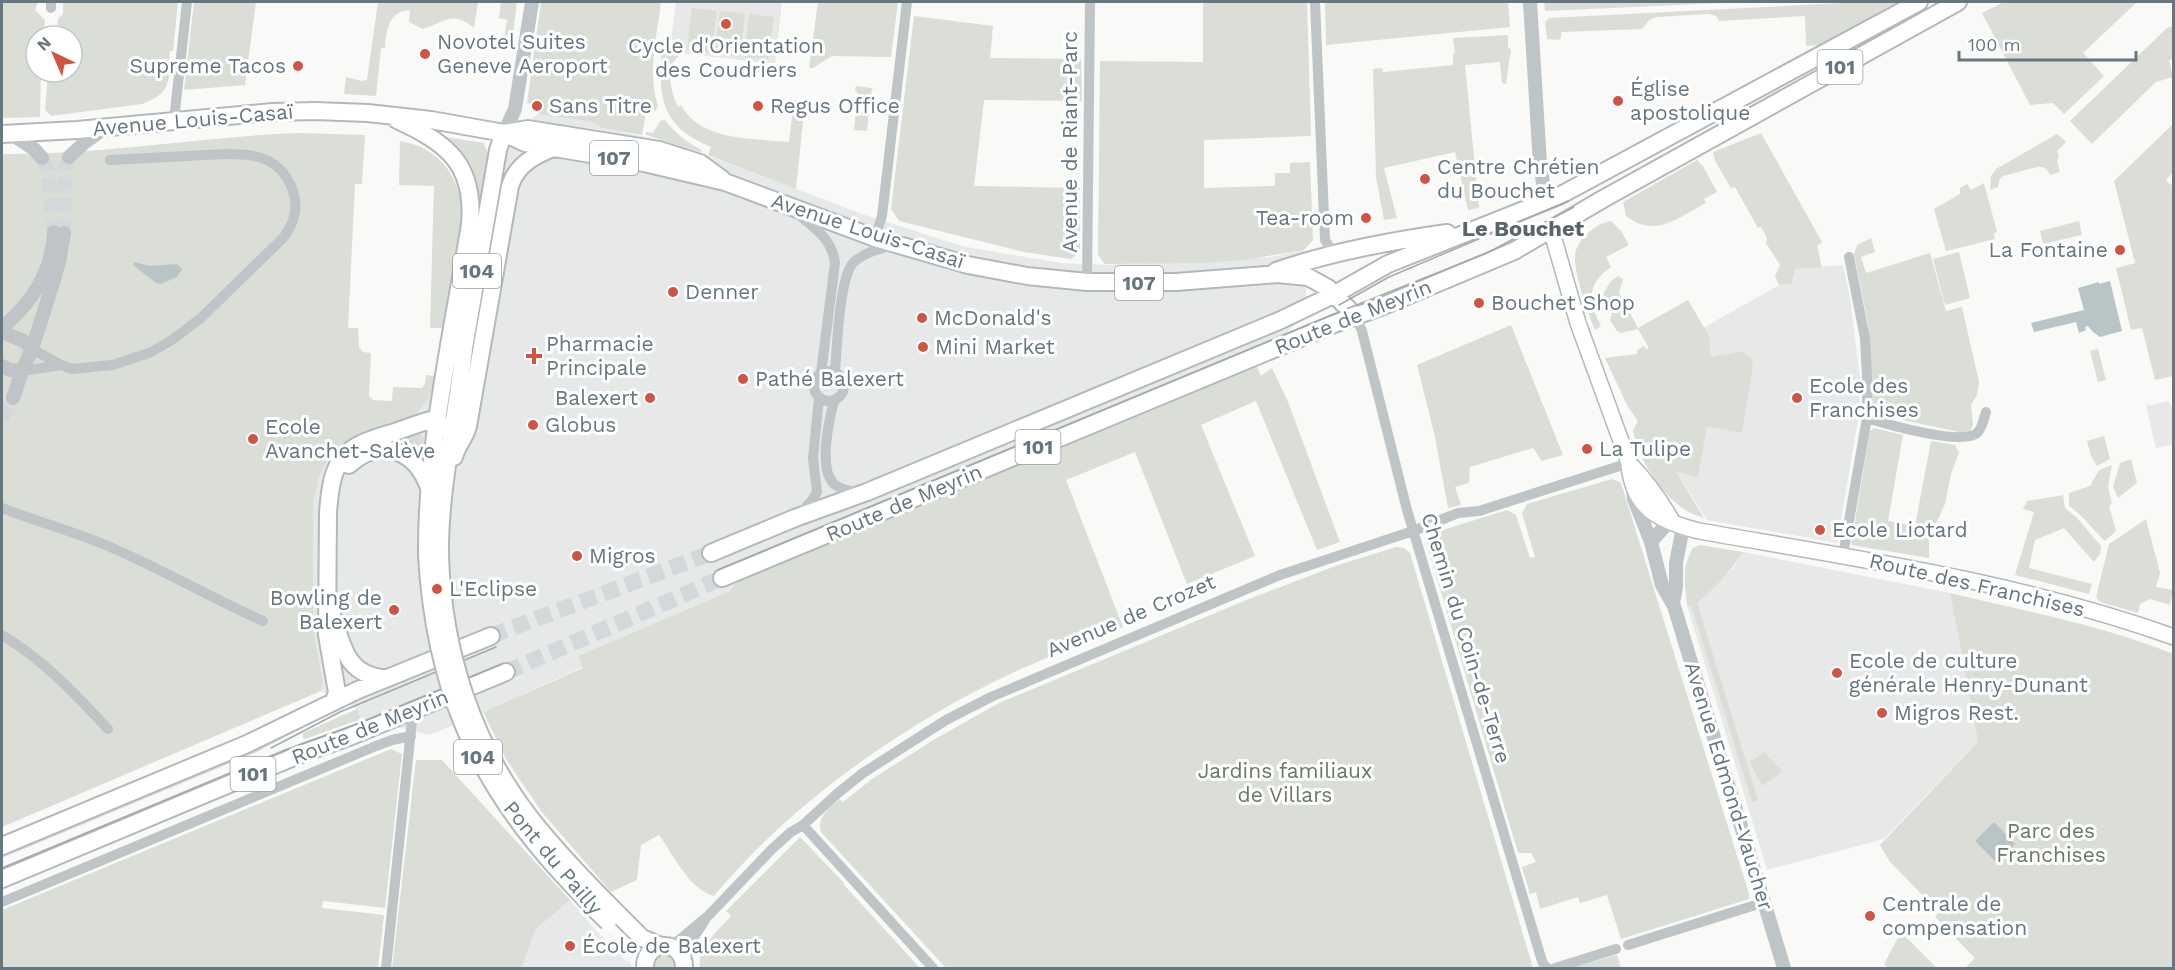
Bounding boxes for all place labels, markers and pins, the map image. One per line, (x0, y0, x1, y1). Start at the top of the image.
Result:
marker: Cycle d'Orientation des Coudriers (719, 17, 733, 31)
place label: Novotel Suites Geneve Aeroport (437, 29, 608, 78)
place label: Cycle d'Orientation des Coudriers (628, 33, 824, 82)
marker: Novotel Suites Geneve Aeroport (418, 47, 432, 61)
place label: Supreme Tacos (130, 53, 286, 78)
marker: Supreme Tacos (291, 59, 305, 73)
place label: Église apostolique (1630, 76, 1750, 125)
place label: Sans Titre (549, 93, 652, 118)
place label: Regus Office (770, 93, 900, 118)
marker: Église apostolique (1611, 94, 1625, 108)
marker: Sans Titre (530, 99, 544, 113)
marker: Regus Office (751, 99, 765, 113)
place label: Centre Chrétien du Bouchet (1437, 154, 1600, 203)
marker: Centre Chrétien du Bouchet (1418, 172, 1432, 186)
place label: Tea-room (1256, 205, 1354, 230)
marker: Tea-room (1359, 211, 1373, 225)
place label: La Fontaine (1988, 237, 2108, 262)
marker: La Fontaine (2113, 243, 2127, 257)
place label: Denner (685, 279, 759, 304)
marker: Denner (666, 285, 680, 299)
place label: Bouchet Shop (1491, 290, 1635, 315)
marker: Bouchet Shop (1472, 296, 1486, 310)
place label: McDonald's (934, 305, 1051, 330)
marker: McDonald's (915, 311, 929, 325)
place label: Pharmacie Principale (546, 331, 654, 380)
place label: Mini Market (935, 334, 1055, 359)
marker: Mini Market (916, 340, 930, 354)
marker: Pharmacie Principale (527, 349, 541, 363)
place label: Pathé Balexert (755, 366, 904, 391)
marker: Pathé Balexert (736, 372, 750, 386)
place label: Ecole des Franchises (1809, 373, 1919, 422)
place label: Balexert (555, 385, 638, 410)
marker: Balexert (643, 391, 657, 405)
marker: Ecole des Franchises (1790, 391, 1804, 405)
place label: Globus (545, 412, 616, 437)
place label: Ecole Avanchet-Salève (265, 414, 435, 463)
marker: Globus (526, 418, 540, 432)
marker: Ecole Avanchet-Salève (246, 432, 260, 446)
place label: La Tulipe (1599, 436, 1691, 461)
marker: La Tulipe (1580, 442, 1594, 456)
place label: Ecole Liotard (1832, 517, 1968, 542)
marker: Ecole Liotard (1813, 523, 1827, 537)
place label: Migros (589, 543, 656, 568)
marker: Migros (570, 549, 584, 563)
place label: L'Eclipse (449, 576, 537, 601)
marker: L'Eclipse (430, 582, 444, 596)
place label: Bowling de Balexert (270, 585, 382, 634)
marker: Bowling de Balexert (387, 603, 401, 617)
place label: Ecole de culture générale Henry-Dunant (1849, 648, 2088, 697)
marker: Ecole de culture générale Henry-Dunant (1830, 666, 1844, 680)
place label: Migros Rest. (1894, 700, 2019, 725)
marker: Migros Rest. (1875, 706, 1889, 720)
place label: Centrale de compensation (1882, 891, 2027, 940)
marker: Centrale de compensation (1863, 909, 1877, 923)
place label: École de Balexert (582, 933, 761, 958)
marker: École de Balexert (563, 939, 577, 953)

